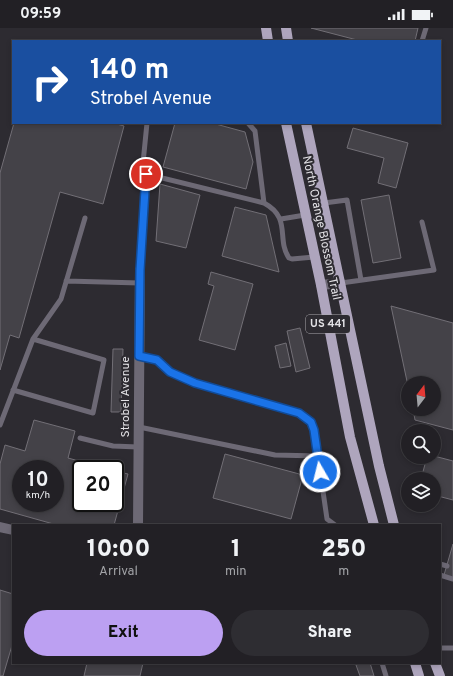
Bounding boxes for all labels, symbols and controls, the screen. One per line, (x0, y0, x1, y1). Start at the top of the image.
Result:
text: 09:59 (20, 5, 61, 24)
text: 140 m (90, 53, 169, 89)
icon: right (24, 56, 76, 108)
text: Strobel Avenue (90, 88, 212, 111)
street label: North Orange Blossom Trail (298, 154, 344, 302)
pin (129, 157, 163, 191)
icon: arrive (135, 163, 157, 185)
road number: US 441 (306, 315, 350, 333)
street label: Strobel Avenue (118, 356, 134, 438)
north arrow (401, 376, 441, 416)
map controls (401, 376, 441, 512)
button: search (401, 424, 441, 464)
position arrow (299, 451, 341, 493)
speed limit sign: 20 (72, 460, 124, 512)
text: 10 (27, 468, 49, 494)
button: layers (401, 472, 441, 512)
text: km/h (26, 489, 50, 502)
text: 10:00 (87, 535, 150, 565)
text: 1 (231, 535, 241, 565)
text: 250 (321, 535, 366, 565)
text: Arrival (99, 564, 138, 580)
text: min (225, 564, 247, 580)
text: m (338, 564, 349, 580)
button: Exit (24, 610, 223, 656)
button: Share (231, 610, 429, 656)

